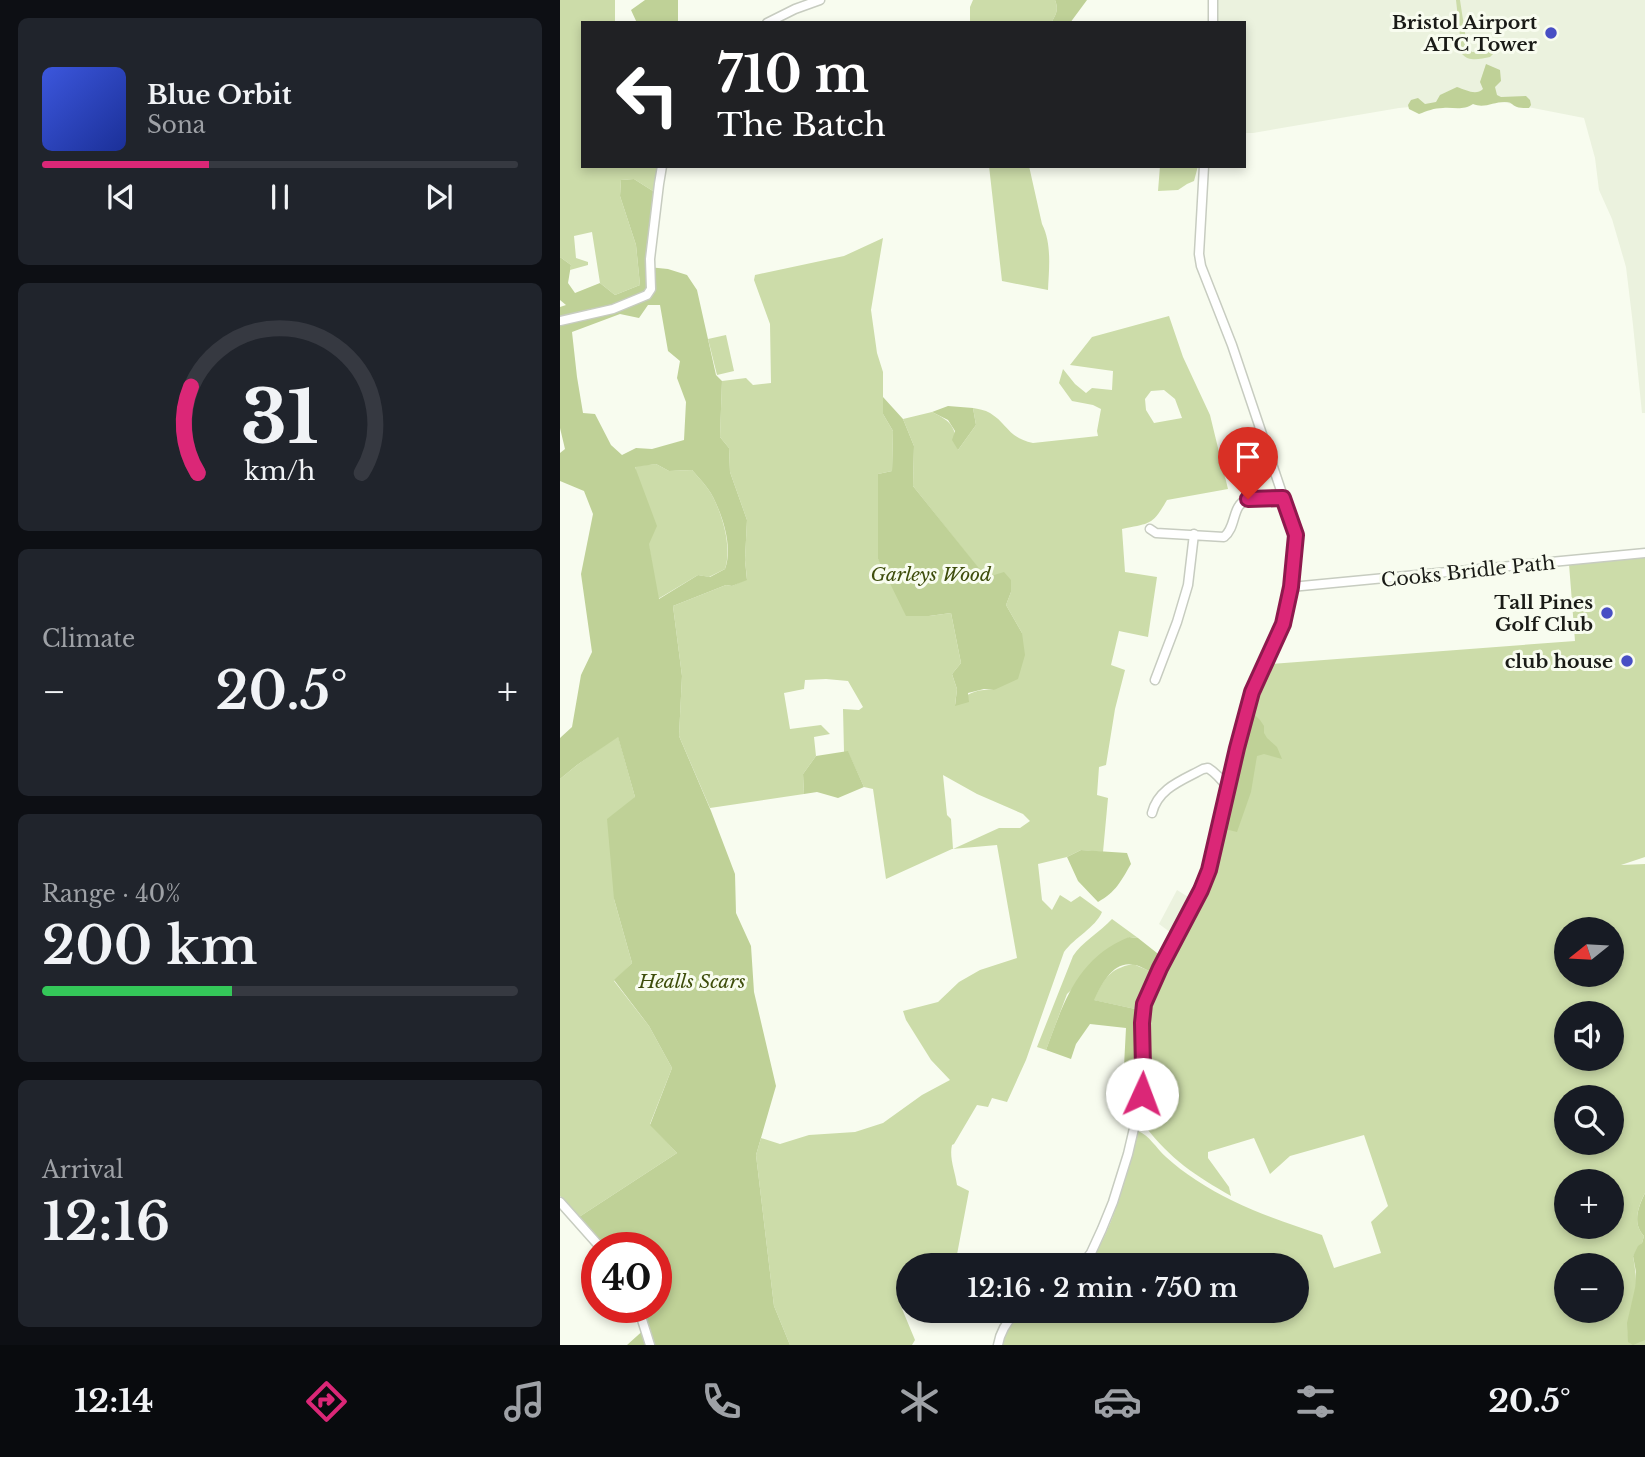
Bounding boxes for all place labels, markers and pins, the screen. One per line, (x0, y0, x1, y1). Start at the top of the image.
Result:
place label: Bristol Airport ATC Tower (1392, 11, 1538, 56)
marker: Bristol Airport ATC Tower (1543, 25, 1559, 41)
pin (1218, 427, 1278, 499)
place label: Tall Pines Golf Club (1494, 591, 1593, 636)
marker: Tall Pines Golf Club (1599, 605, 1615, 621)
place label: club house (1505, 650, 1613, 673)
marker: club house (1619, 653, 1635, 669)

